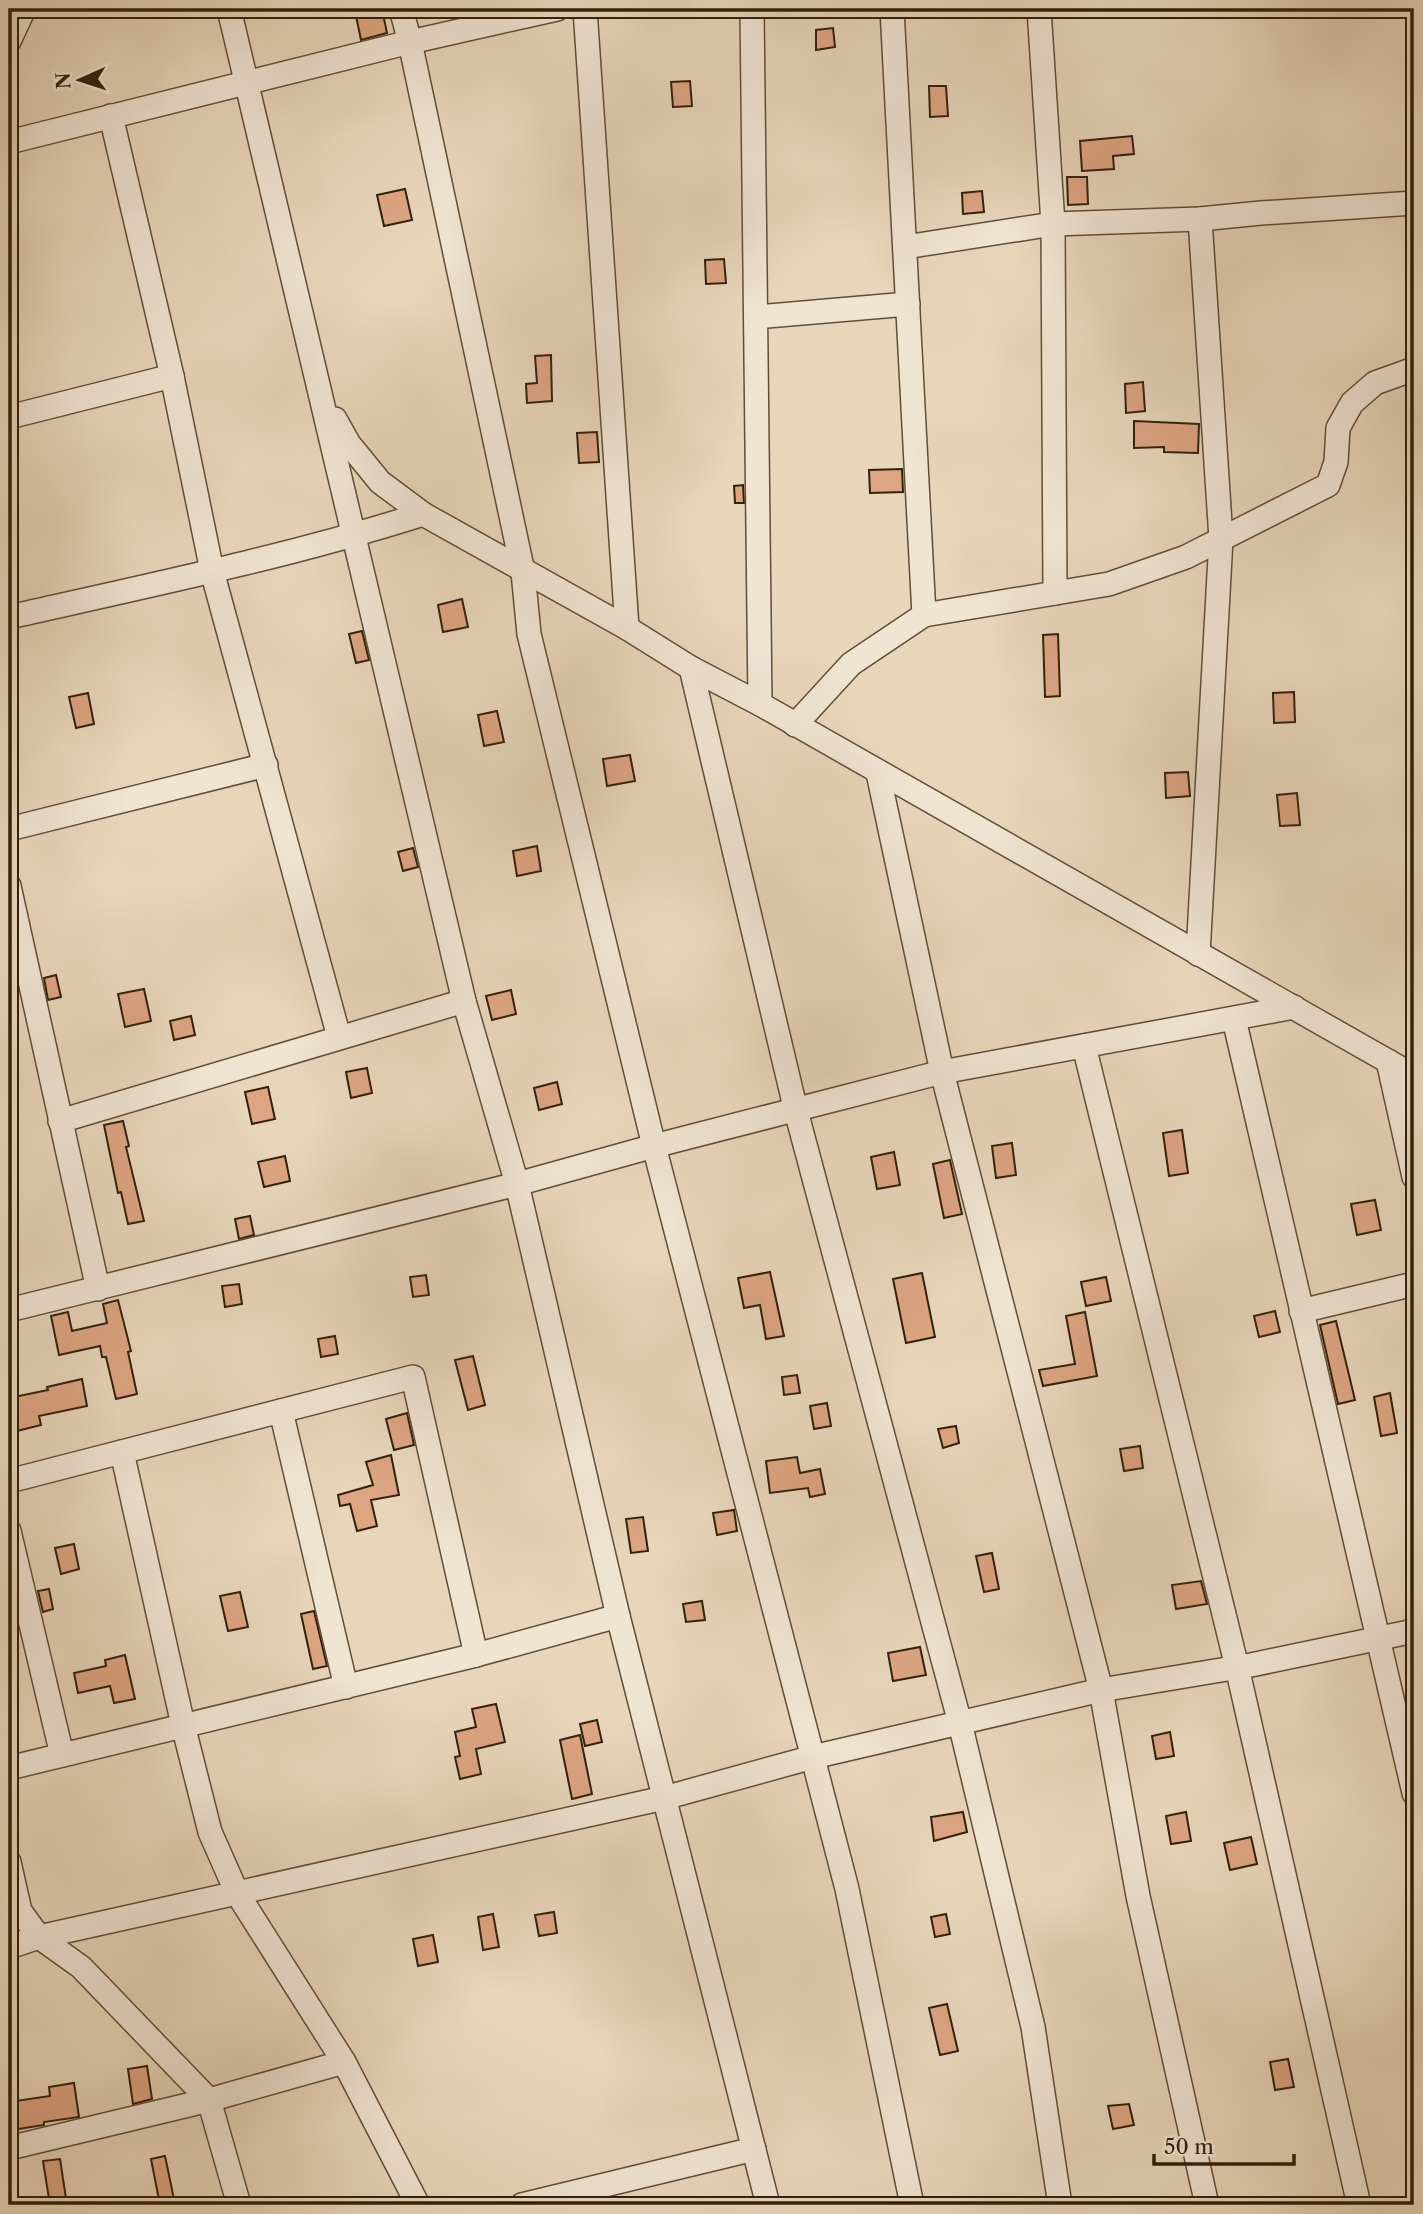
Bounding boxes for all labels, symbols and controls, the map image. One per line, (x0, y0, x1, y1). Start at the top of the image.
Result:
north arrow (46, 46, 116, 116)
text: N (52, 72, 75, 90)
scale bar (1154, 2123, 1294, 2167)
text: 50 m (1164, 2134, 1214, 2159)

